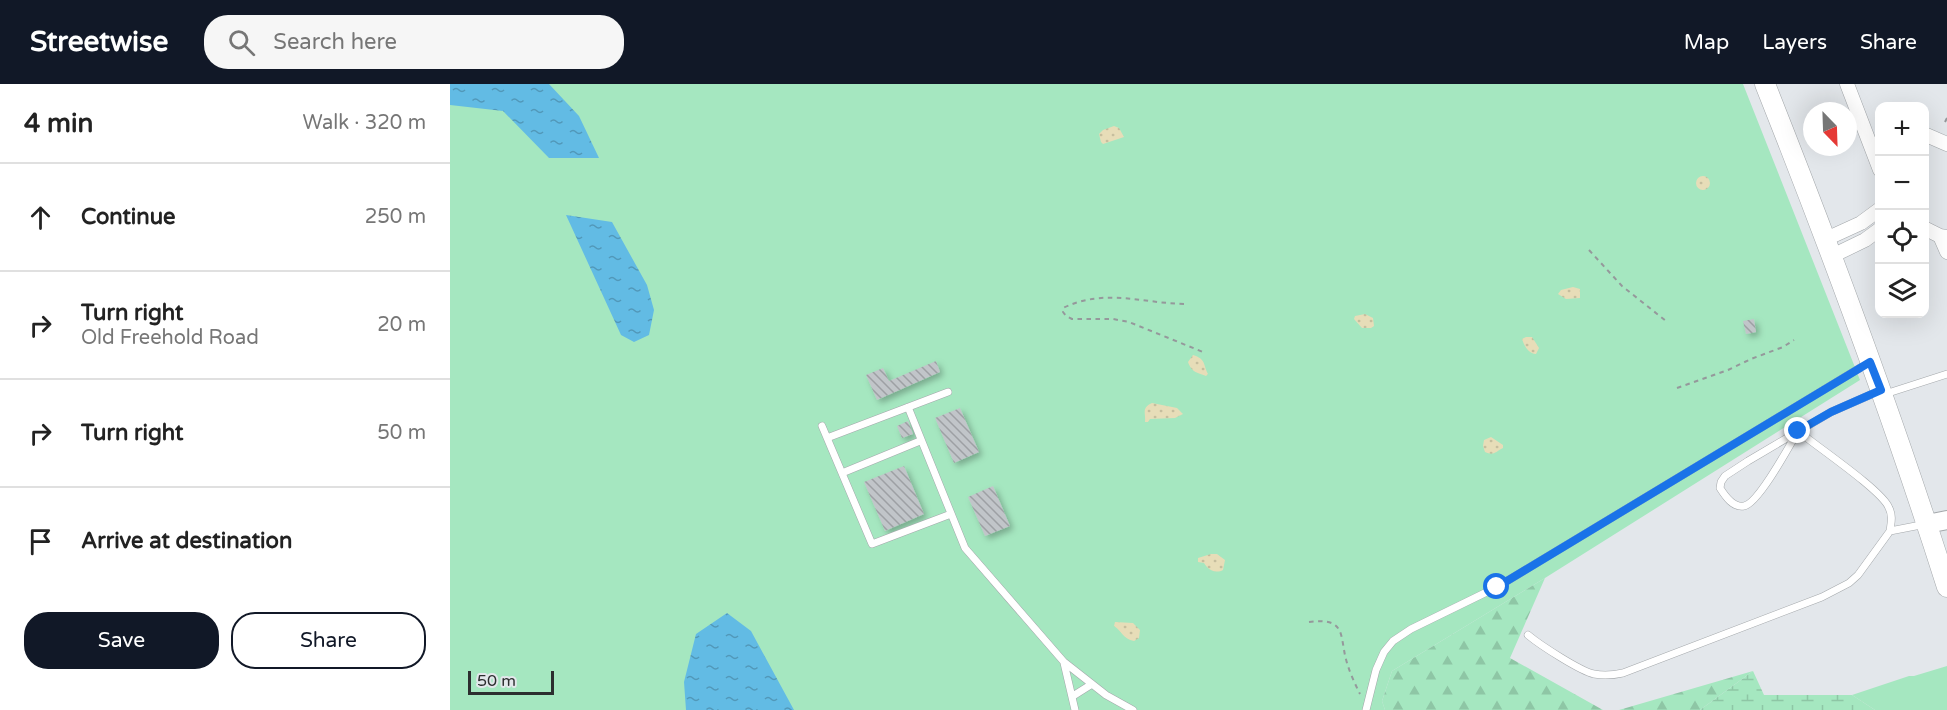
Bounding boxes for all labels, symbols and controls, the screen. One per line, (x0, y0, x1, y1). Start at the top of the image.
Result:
search box (204, 15, 624, 69)
text: Streetwise (30, 25, 168, 59)
icon: search (225, 26, 258, 59)
text: Search here (273, 29, 397, 55)
text: Map (1684, 30, 1729, 55)
text: Layers (1762, 30, 1827, 55)
text: Share (1860, 30, 1917, 55)
north arrow (1803, 102, 1857, 156)
map controls (1875, 102, 1929, 318)
button: + (1875, 102, 1929, 156)
text: 4 min (24, 108, 93, 139)
text: Walk · 320 m (303, 111, 426, 135)
button: − (1875, 156, 1929, 210)
icon: ahead (24, 201, 57, 234)
text: Continue (81, 204, 176, 230)
text: 250 m (365, 205, 426, 229)
button: locate (1875, 210, 1929, 264)
button: layers (1875, 264, 1929, 318)
text: Turn right (81, 300, 183, 326)
icon: right (24, 309, 57, 342)
text: 20 m (377, 313, 426, 337)
text: Old Freehold Road (81, 326, 259, 350)
icon: right (24, 417, 57, 450)
route end (1784, 417, 1810, 443)
text: Turn right (81, 420, 183, 446)
text: 50 m (377, 421, 426, 445)
icon: arrive (24, 525, 57, 558)
text: Arrive at destination (81, 528, 292, 554)
route start (1483, 573, 1509, 599)
button: Save (24, 612, 219, 669)
button: Share (231, 612, 426, 669)
scale bar (468, 668, 554, 696)
text: 50 m (477, 671, 516, 691)

